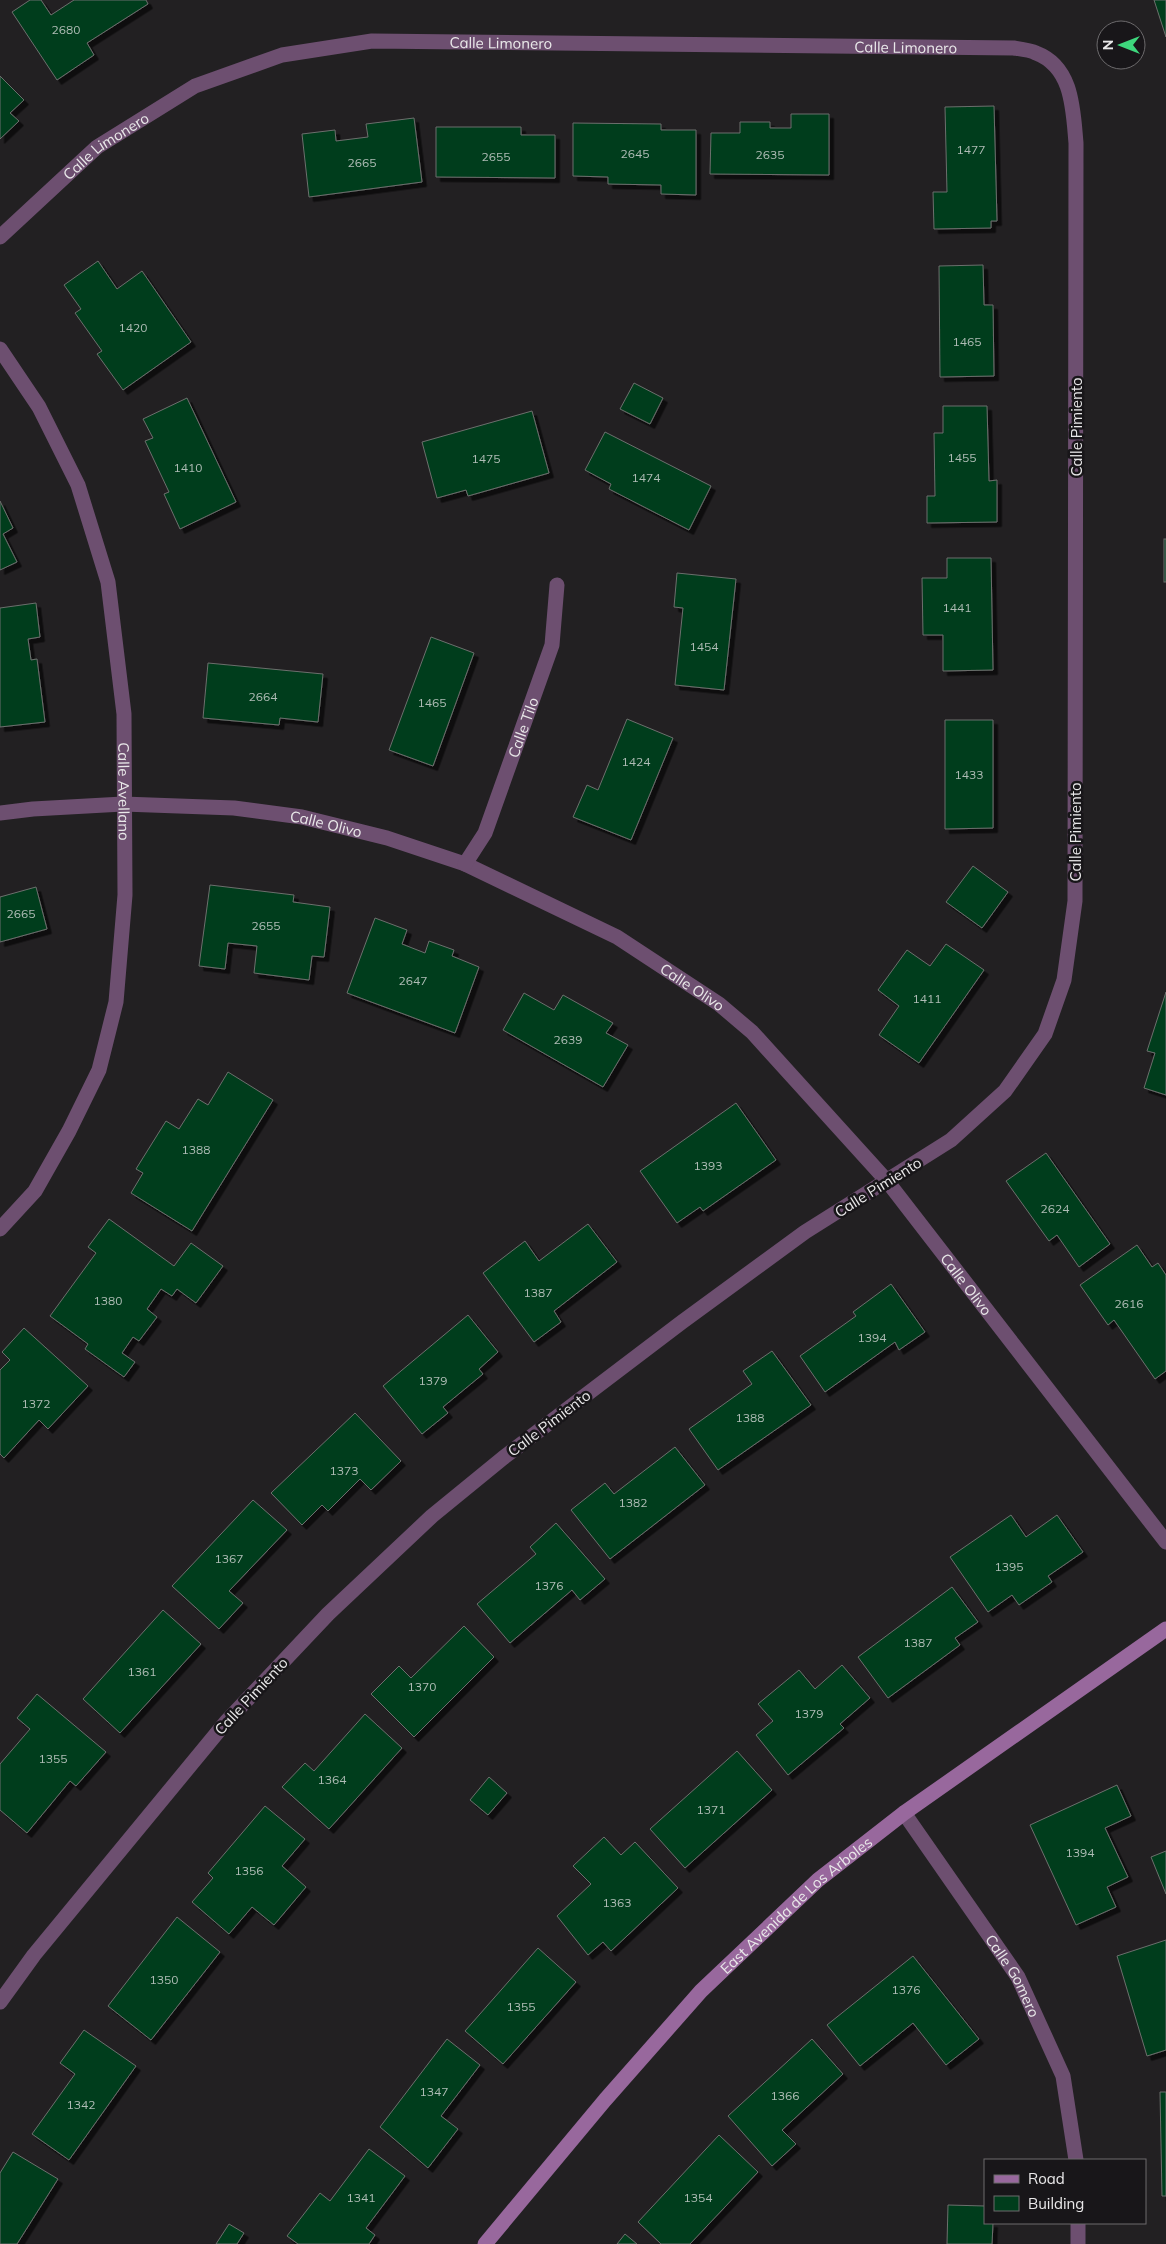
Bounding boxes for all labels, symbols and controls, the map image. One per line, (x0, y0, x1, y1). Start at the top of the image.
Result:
north arrow (1096, 20, 1146, 70)
house number: 2680 (52, 22, 80, 37)
street label: Calle Limonero (449, 32, 552, 52)
street label: Calle Limonero (854, 37, 957, 57)
text: N (1099, 40, 1117, 50)
street label: Calle Limonero (59, 108, 152, 184)
house number: 1477 (957, 142, 985, 157)
house number: 2645 (621, 146, 649, 161)
house number: 2635 (756, 147, 784, 162)
house number: 2655 (482, 149, 510, 164)
house number: 2665 (348, 155, 376, 170)
house number: 1420 (119, 320, 147, 335)
house number: 1465 (953, 334, 981, 349)
street label: Calle Pimiento (1067, 378, 1086, 477)
house number: 1455 (948, 450, 976, 465)
house number: 1475 (472, 451, 500, 466)
house number: 1410 (174, 460, 202, 475)
house number: 1474 (632, 470, 660, 485)
house number: 1441 (943, 600, 971, 615)
house number: 1454 (690, 639, 718, 654)
house number: 2664 (249, 689, 277, 704)
street label: Calle Tilo (503, 694, 542, 760)
house number: 1465 (418, 695, 446, 710)
street label: Calle Avellano (115, 742, 134, 841)
house number: 1424 (622, 754, 650, 769)
house number: 1433 (955, 767, 983, 782)
street label: Calle Pimiento (1066, 783, 1085, 882)
street label: Calle Olivo (289, 806, 364, 841)
house number: 2665 (7, 906, 35, 921)
house number: 2655 (252, 918, 280, 933)
street label: Calle Olivo (657, 959, 729, 1015)
house number: 2647 (399, 973, 427, 988)
house number: 1411 (913, 991, 941, 1006)
house number: 2639 (554, 1032, 582, 1047)
house number: 1388 (182, 1142, 210, 1157)
street label: Calle Pimiento (831, 1153, 925, 1221)
house number: 1393 (694, 1158, 722, 1173)
house number: 2624 (1041, 1201, 1069, 1216)
street label: Calle Olivo (937, 1249, 997, 1319)
house number: 1387 (524, 1285, 552, 1300)
house number: 1380 (94, 1293, 122, 1308)
house number: 2616 (1115, 1296, 1143, 1311)
house number: 1394 (858, 1330, 886, 1345)
house number: 1379 (419, 1373, 447, 1388)
street label: Calle Pimiento (504, 1386, 594, 1460)
house number: 1372 (22, 1396, 50, 1411)
house number: 1388 (736, 1410, 764, 1425)
house number: 1373 (330, 1463, 358, 1478)
house number: 1382 (619, 1495, 647, 1510)
house number: 1367 (215, 1551, 243, 1566)
house number: 1395 (995, 1559, 1023, 1574)
house number: 1376 (535, 1578, 563, 1593)
house number: 1387 (904, 1635, 932, 1650)
street label: Calle Pimiento (210, 1653, 292, 1739)
house number: 1361 (128, 1664, 156, 1679)
house number: 1370 (408, 1679, 436, 1694)
house number: 1379 (795, 1706, 823, 1721)
house number: 1355 (39, 1751, 67, 1766)
house number: 1364 (318, 1772, 346, 1787)
house number: 1371 (697, 1802, 725, 1817)
street label: East Avenida de Los Arboles (716, 1832, 876, 1978)
house number: 1394 (1066, 1845, 1094, 1860)
house number: 1356 (235, 1863, 263, 1878)
house number: 1363 (603, 1895, 631, 1910)
street label: Calle Gomero (981, 1930, 1044, 2020)
house number: 1350 (150, 1972, 178, 1987)
house number: 1376 (892, 1982, 920, 1997)
house number: 1355 (507, 1999, 535, 2014)
house number: 1347 (420, 2084, 448, 2099)
house number: 1366 (771, 2088, 799, 2103)
house number: 1342 (67, 2097, 95, 2112)
legend (984, 2159, 1146, 2224)
text: Road (1028, 2169, 1065, 2188)
house number: 1341 (347, 2190, 375, 2205)
house number: 1354 (684, 2190, 712, 2205)
text: Building (1028, 2194, 1084, 2213)

